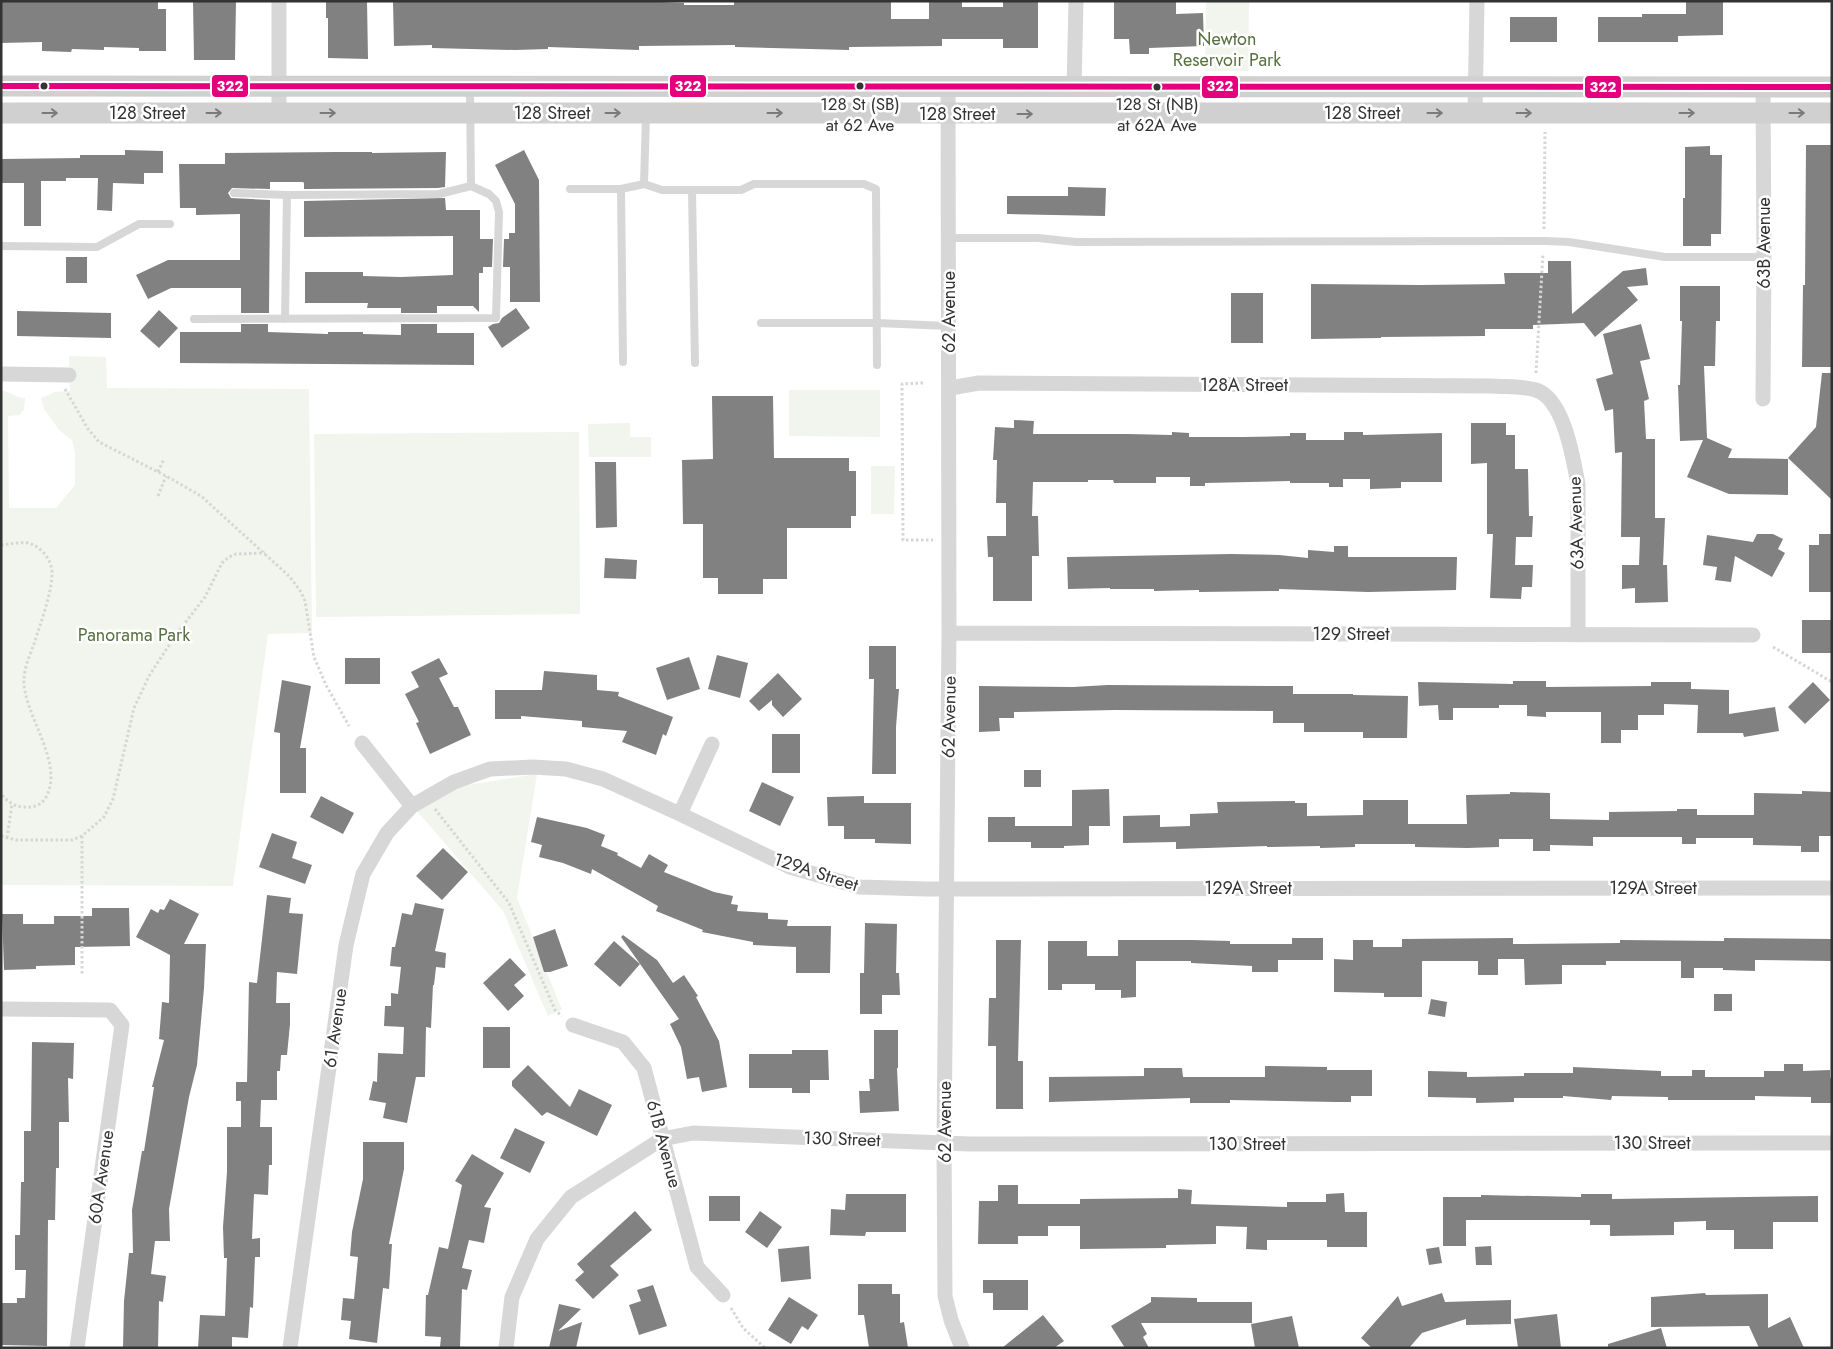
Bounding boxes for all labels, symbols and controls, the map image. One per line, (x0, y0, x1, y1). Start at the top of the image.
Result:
park label: Newton Reservoir Park (1173, 26, 1281, 73)
line badge: 322 (211, 74, 249, 98)
line badge: 322 (669, 74, 707, 98)
line badge: 322 (1201, 75, 1239, 99)
line badge: 322 (1584, 75, 1622, 99)
text: 322 (216, 76, 244, 96)
text: 322 (674, 76, 702, 96)
text: 322 (1206, 76, 1234, 96)
text: 322 (1589, 77, 1617, 97)
unlabelled marker (39, 81, 49, 91)
marker: 128 St (SB) at 62 Ave (855, 81, 865, 91)
marker: 128 St (NB) at 62A Ave (1152, 82, 1162, 92)
place label: 128 St (SB) at 62 Ave (820, 92, 900, 137)
place label: 128 St (NB) at 62A Ave (1115, 92, 1199, 137)
street label: 128 Street (109, 100, 186, 126)
street label: 128 Street (514, 100, 591, 126)
street label: 128 Street (1324, 100, 1401, 126)
street label: 128 Street (919, 101, 996, 127)
one-way arrow (42, 108, 58, 118)
one-way arrow (205, 108, 221, 118)
one-way arrow (320, 108, 336, 118)
one-way arrow (604, 108, 621, 118)
one-way arrow (767, 108, 783, 118)
one-way arrow (1427, 108, 1443, 118)
one-way arrow (1516, 108, 1532, 118)
one-way arrow (1678, 108, 1694, 118)
one-way arrow (1788, 108, 1805, 118)
one-way arrow (1017, 109, 1033, 119)
street label: 63B Avenue (1751, 197, 1777, 289)
street label: 62 Avenue (936, 271, 962, 353)
street label: 128A Street (1200, 372, 1289, 398)
street label: 63A Avenue (1561, 476, 1591, 570)
street label: 129 Street (1312, 621, 1390, 647)
park label: Panorama Park (78, 622, 190, 648)
street label: 62 Avenue (935, 676, 963, 758)
street label: 129A Street (770, 846, 862, 898)
street label: 129A Street (1204, 875, 1293, 901)
street label: 129A Street (1609, 875, 1698, 901)
street label: 61 Avenue (317, 987, 353, 1069)
street label: 62 Avenue (932, 1081, 958, 1163)
street label: 61B Avenue (640, 1097, 688, 1191)
street label: 130 Street (803, 1125, 882, 1153)
street label: 60A Avenue (82, 1128, 120, 1226)
street label: 130 Street (1613, 1130, 1691, 1156)
street label: 130 Street (1208, 1131, 1286, 1157)

